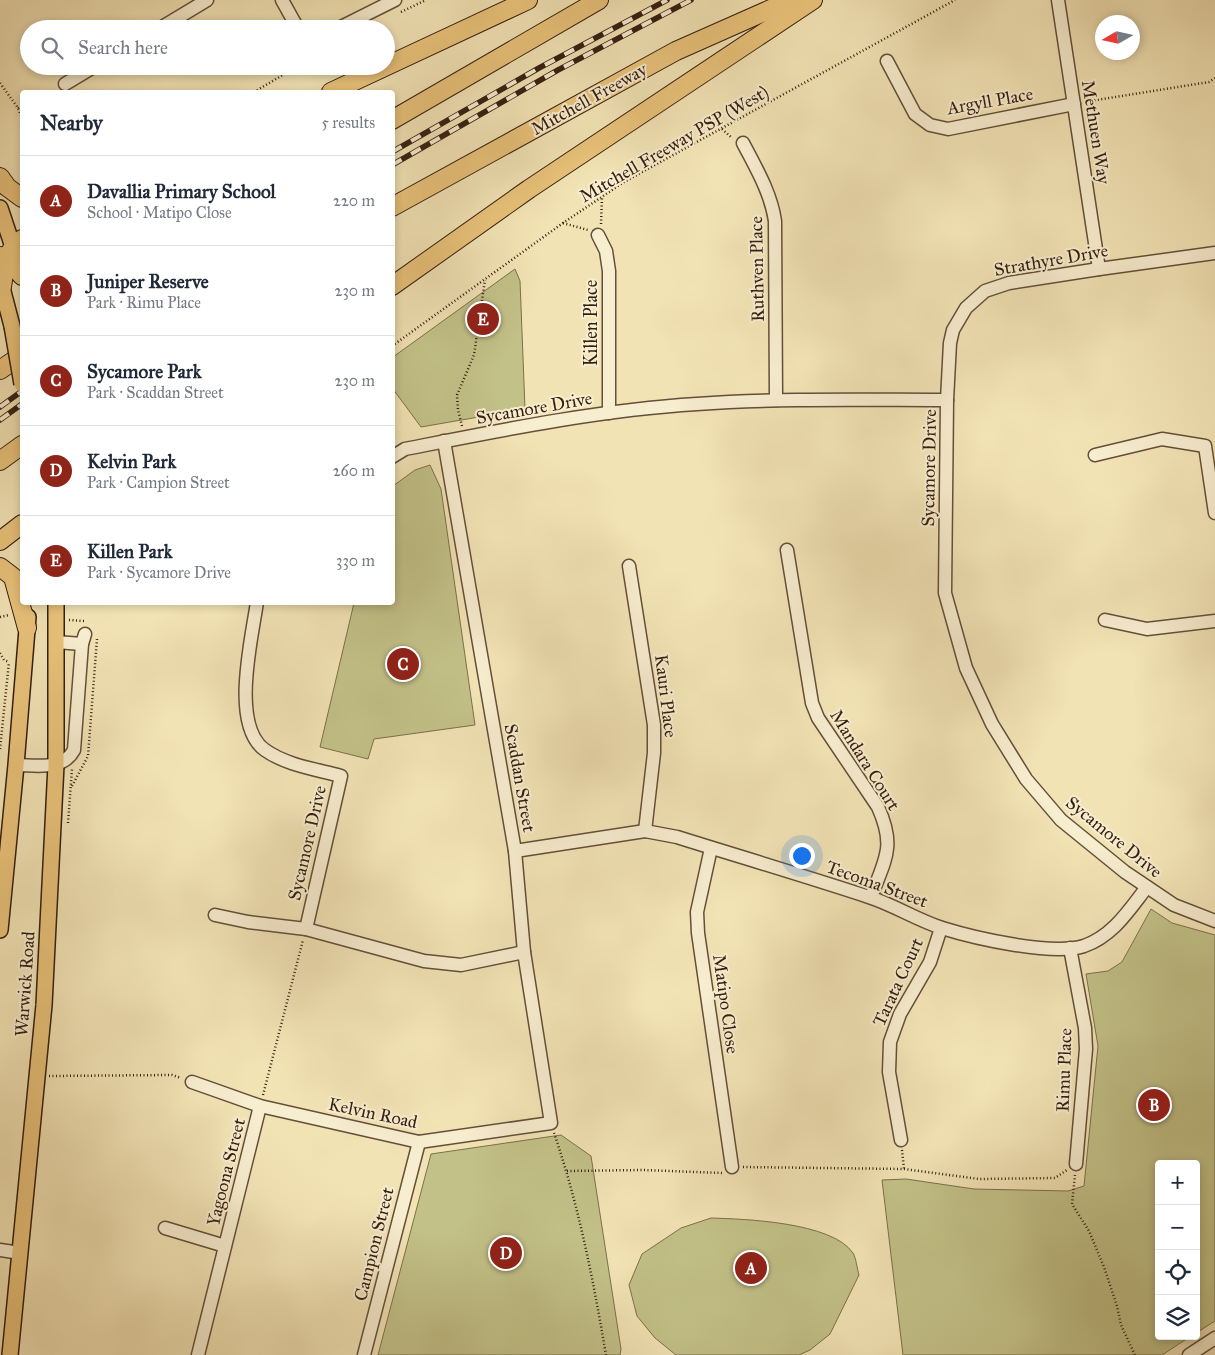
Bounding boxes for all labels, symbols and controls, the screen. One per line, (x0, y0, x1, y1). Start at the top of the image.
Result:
north arrow (1095, 15, 1140, 60)
search box (20, 20, 395, 75)
icon: search (38, 34, 66, 62)
text: Search here (78, 36, 168, 59)
street label: Mitchell Freeway (527, 58, 651, 140)
street label: Methuen Way (1077, 78, 1115, 186)
street label: Mitchell Freeway PSP (West) (576, 81, 773, 208)
street label: Argyll Place (944, 83, 1035, 121)
text: Nearby (40, 110, 103, 136)
text: 5 results (321, 113, 375, 132)
text: Davallia Primary School (87, 180, 276, 203)
text: A (51, 191, 61, 210)
text: 220 m (333, 191, 375, 210)
text: School · Matipo Close (87, 203, 232, 222)
street label: Ruthven Place (745, 216, 769, 322)
street label: Strathyre Drive (992, 239, 1110, 281)
text: Juniper Reserve (87, 270, 209, 293)
street label: Killen Place (580, 280, 602, 366)
text: B (51, 281, 61, 300)
text: 230 m (335, 281, 375, 300)
text: Park · Rimu Place (87, 293, 201, 312)
pin: E (467, 300, 499, 338)
text: Sycamore Park (87, 360, 202, 383)
text: C (51, 371, 61, 390)
text: 230 m (335, 371, 375, 390)
text: Park · Scaddan Street (87, 383, 224, 402)
street label: Sycamore Drive (474, 387, 594, 429)
street label: Sycamore Drive (917, 409, 941, 527)
text: Kelvin Park (87, 450, 176, 473)
text: D (50, 461, 62, 480)
text: 260 m (333, 461, 375, 480)
text: Park · Campion Street (87, 473, 230, 492)
text: Killen Park (87, 540, 173, 563)
text: E (50, 551, 62, 570)
text: 330 m (336, 551, 375, 570)
text: Park · Sycamore Drive (87, 563, 231, 582)
pin: C (387, 645, 419, 683)
street label: Kauri Place (650, 653, 682, 739)
street label: Mandara Court (825, 705, 905, 815)
street label: Scaddan Street (500, 722, 540, 834)
street label: Sycamore Drive (283, 783, 331, 903)
street label: Sycamore Drive (1061, 791, 1167, 883)
your location (789, 843, 815, 869)
street label: Tecoma Street (823, 855, 931, 913)
street label: Warwick Road (10, 931, 40, 1037)
street label: Tarata Court (868, 934, 928, 1030)
street label: Matipo Close (708, 953, 744, 1055)
street label: Rimu Place (1052, 1028, 1076, 1112)
pin: B (1138, 1086, 1170, 1124)
street label: Kelvin Road (327, 1093, 419, 1133)
street label: Yagoona Street (202, 1115, 251, 1229)
map controls (1155, 1160, 1200, 1340)
button: + (1155, 1160, 1200, 1205)
street label: Campion Street (349, 1184, 399, 1303)
button: − (1155, 1205, 1200, 1250)
pin: D (490, 1234, 522, 1272)
pin: A (735, 1249, 767, 1287)
button: locate (1155, 1250, 1200, 1295)
button: layers (1155, 1295, 1200, 1340)

